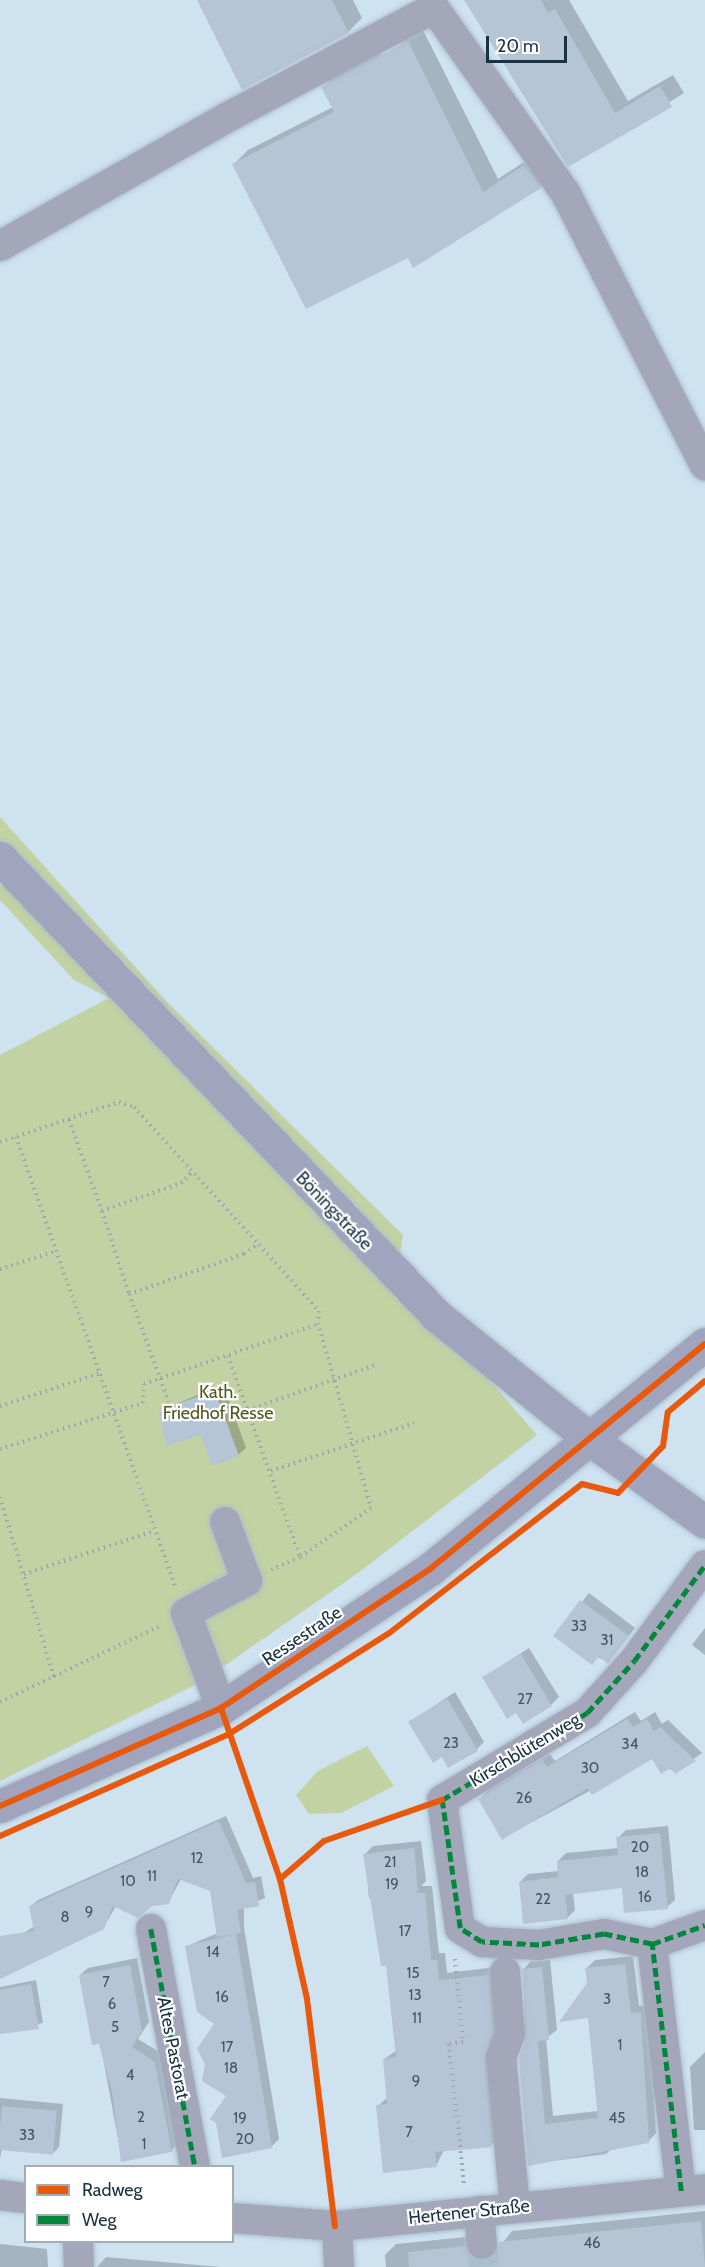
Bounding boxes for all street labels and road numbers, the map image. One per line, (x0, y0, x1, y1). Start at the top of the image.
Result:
street label: Böningstraße (291, 1167, 377, 1255)
street label: Ressestraße (258, 1602, 346, 1670)
street label: Kirschblütenweg (466, 1708, 584, 1792)
street label: Altes Pastorat (152, 1995, 194, 2101)
street label: Hertener Straße (407, 2195, 531, 2229)

